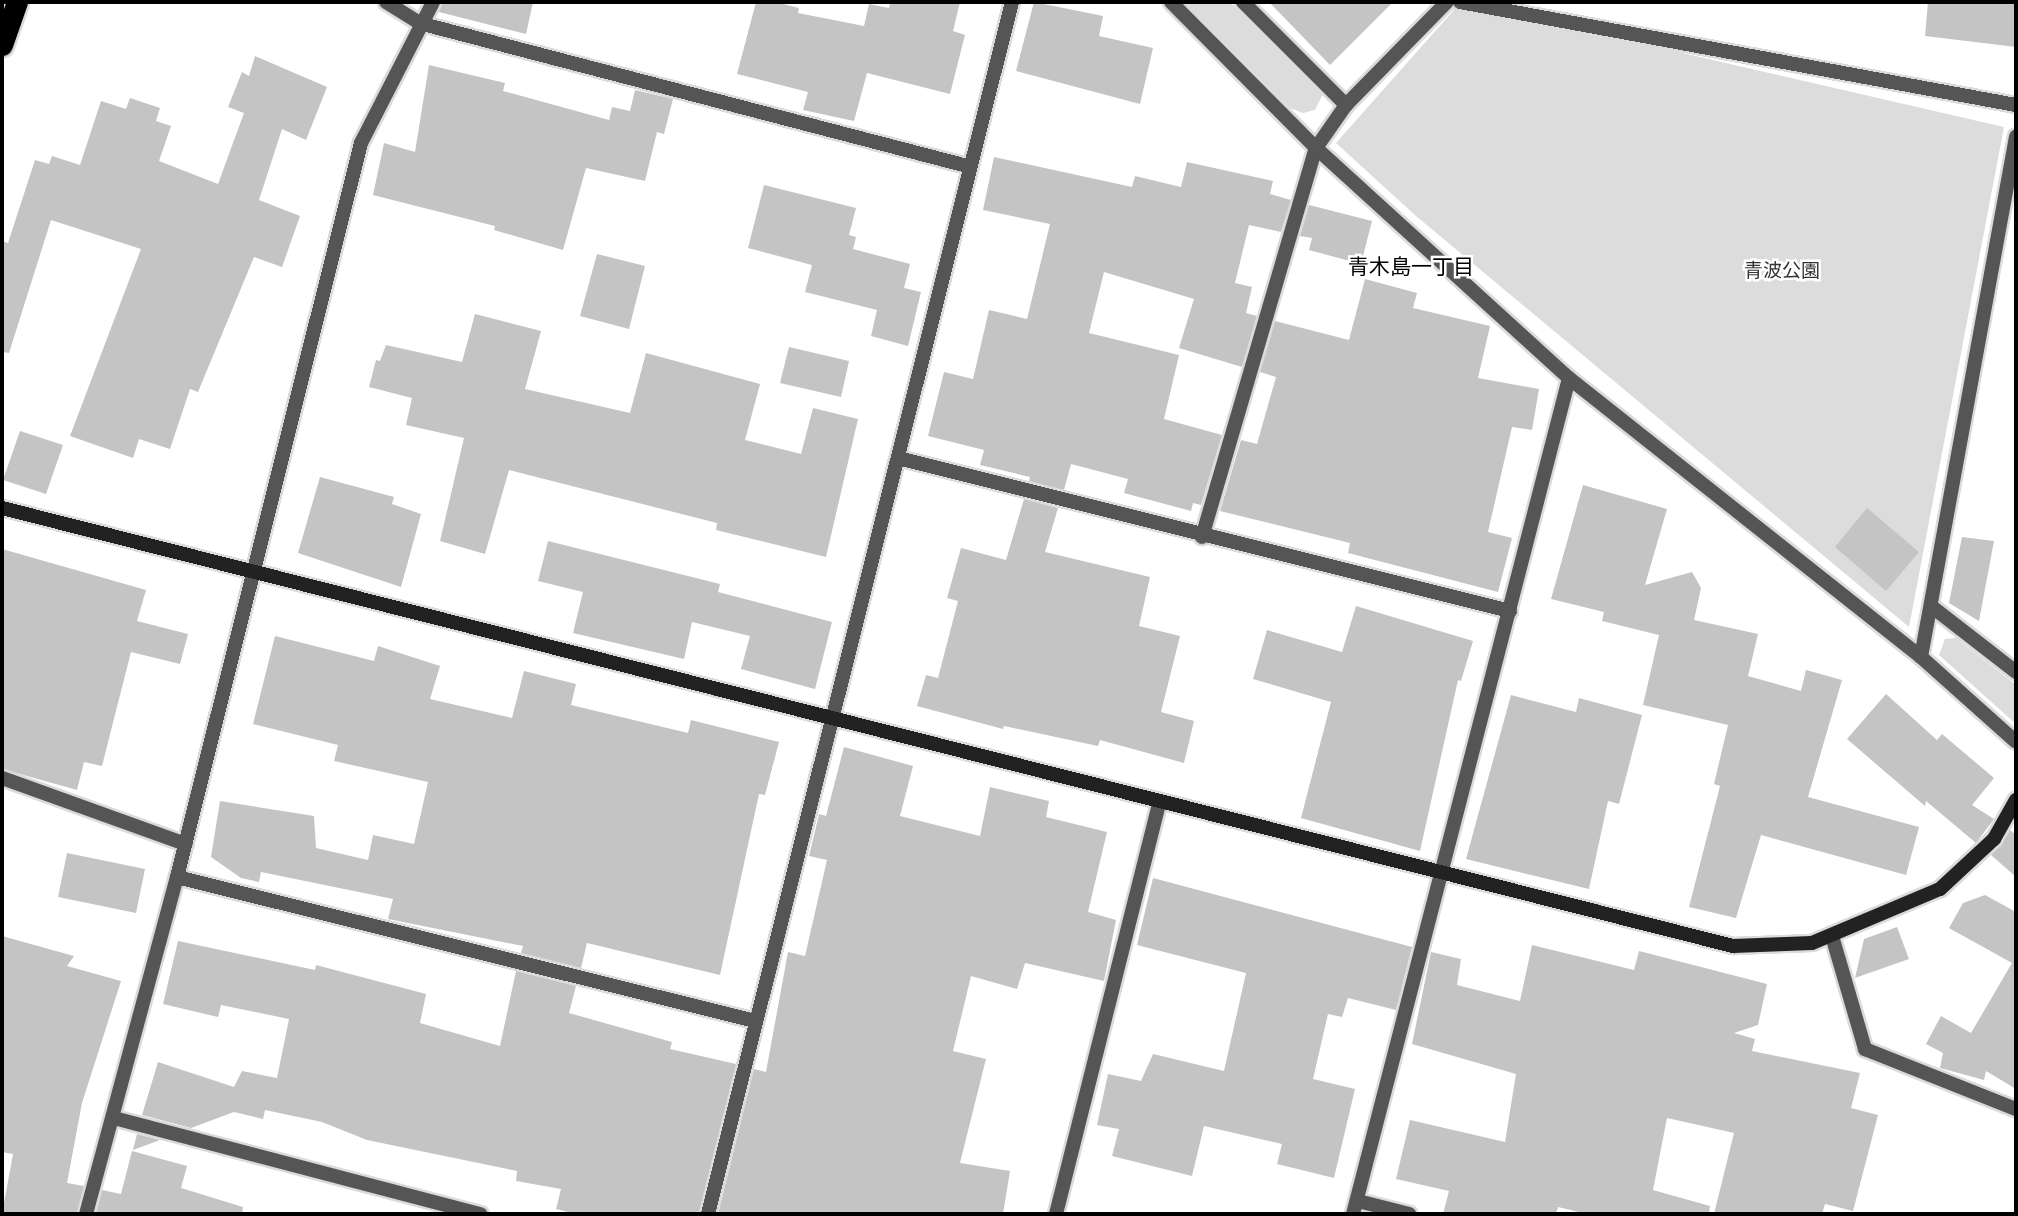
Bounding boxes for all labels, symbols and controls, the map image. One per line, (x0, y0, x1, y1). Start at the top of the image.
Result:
district label: 青木島一丁目 (1348, 254, 1474, 280)
park label: 青波公園 (1744, 261, 1820, 283)

